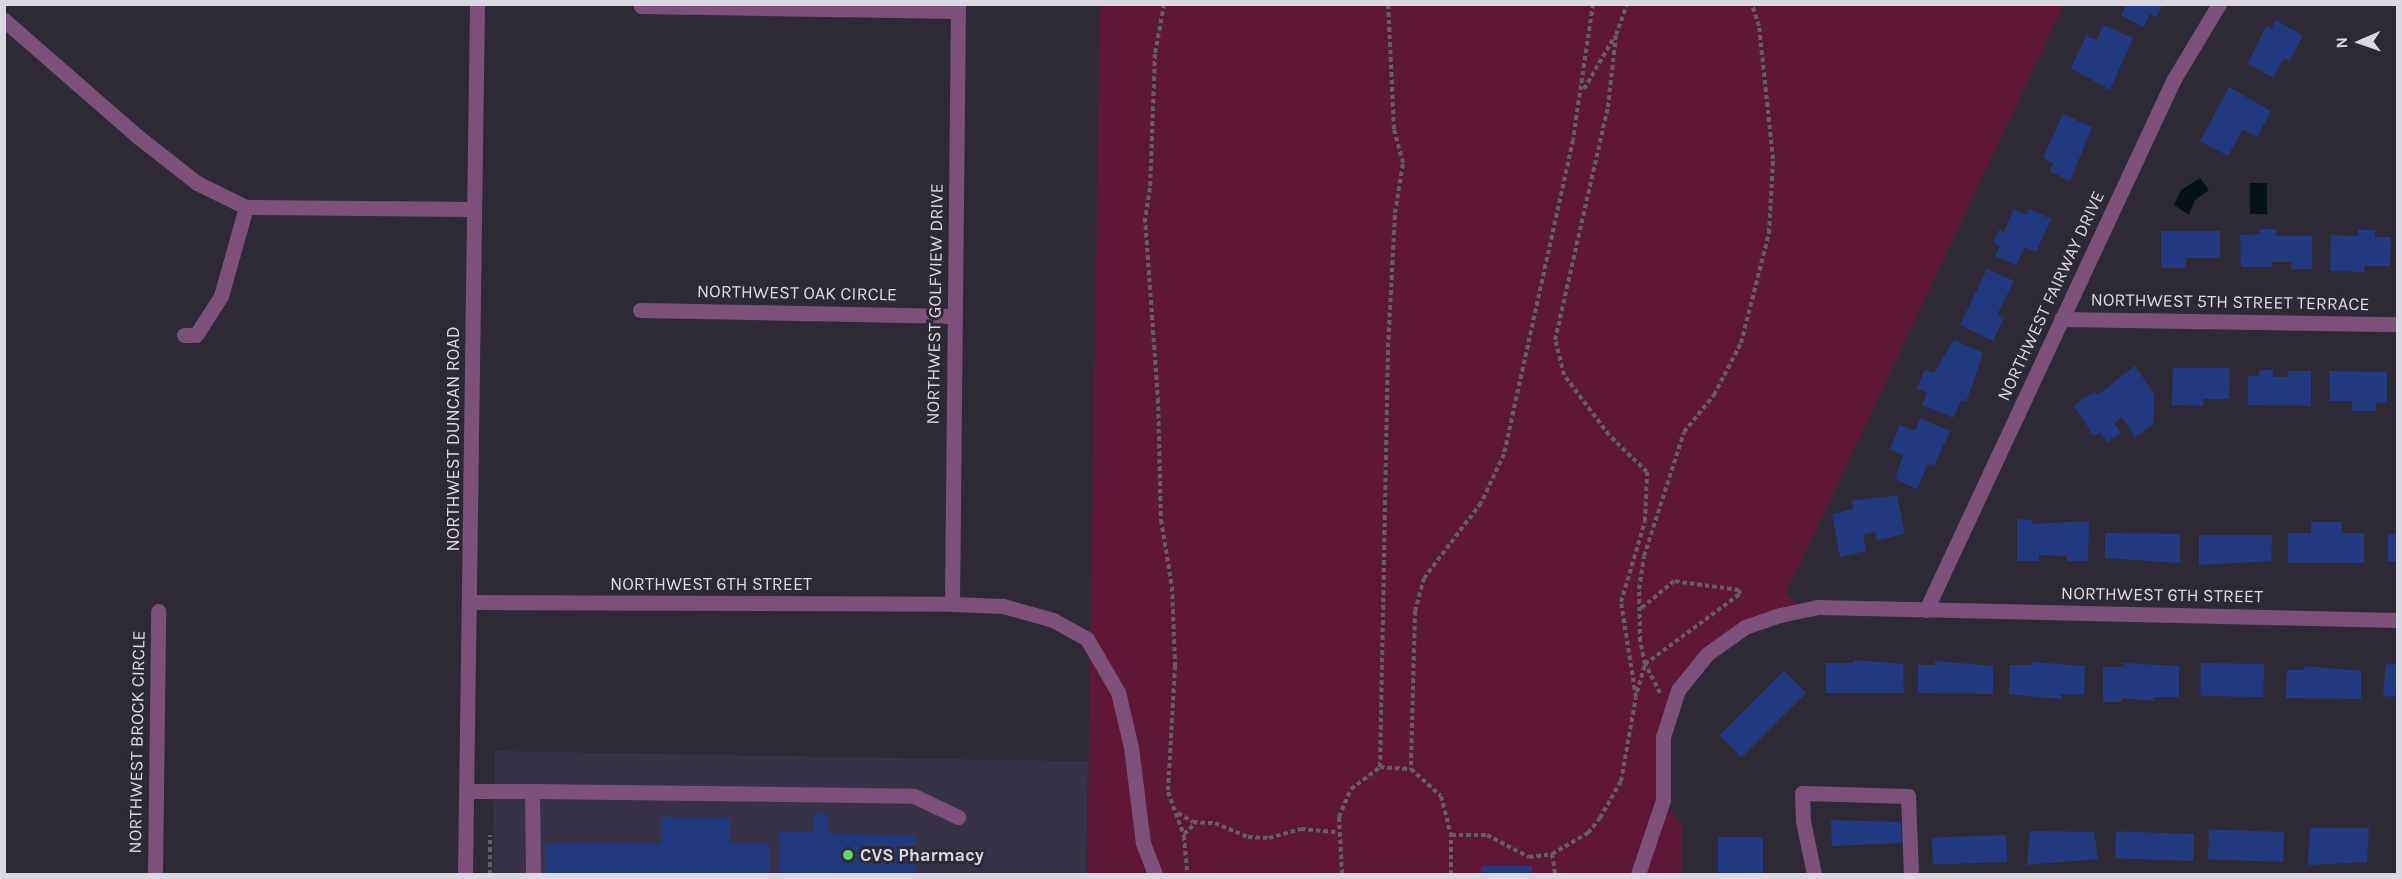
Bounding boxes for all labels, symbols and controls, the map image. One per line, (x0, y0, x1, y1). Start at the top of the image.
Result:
north arrow (2330, 12, 2390, 72)
text: N (2332, 37, 2351, 49)
street label: NORTHWEST GOLFVIEW DRIVE (922, 183, 948, 425)
street label: NORTHWEST FAIRWAY DRIVE (1993, 188, 2109, 404)
street label: NORTHWEST OAK CIRCLE (697, 280, 897, 306)
street label: NORTHWEST 5TH STREET TERRACE (2090, 289, 2370, 315)
street label: NORTHWEST DUNCAN ROAD (442, 326, 464, 552)
street label: NORTHWEST 6TH STREET (610, 573, 812, 595)
street label: NORTHWEST 6TH STREET (2061, 582, 2263, 608)
street label: NORTHWEST BROCK CIRCLE (124, 630, 150, 854)
place label: CVS Pharmacy (860, 844, 984, 866)
marker: CVS Pharmacy (841, 848, 855, 862)

